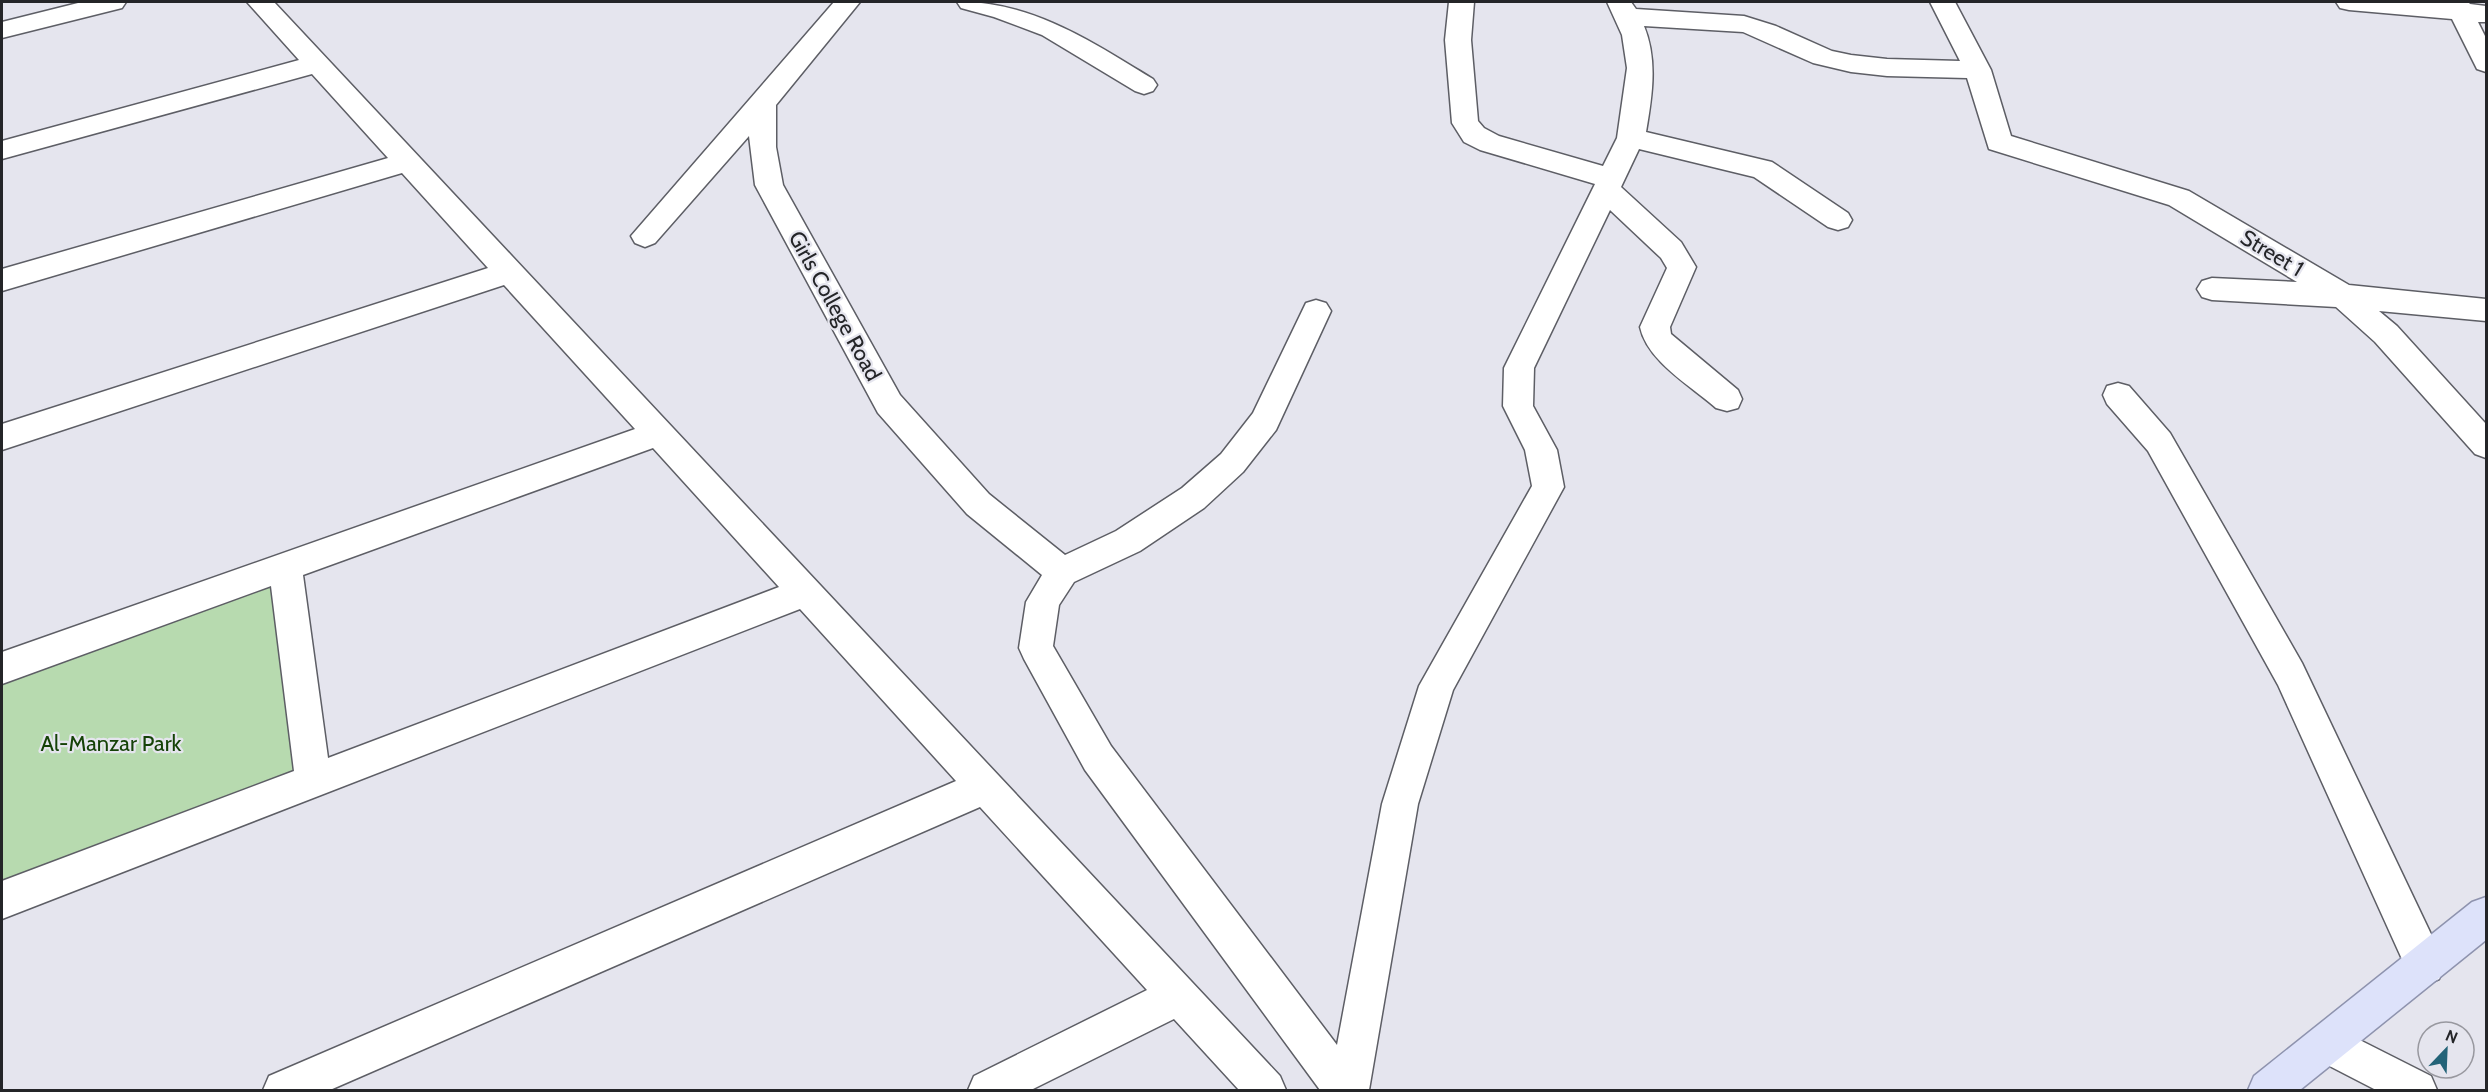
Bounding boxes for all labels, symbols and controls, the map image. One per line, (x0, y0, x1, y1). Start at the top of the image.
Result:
street label: Street 1 (2236, 224, 2308, 282)
street label: Girls College Road (783, 226, 887, 386)
park label: Al-Manzar Park (41, 730, 182, 757)
north arrow (2416, 1020, 2476, 1080)
text: N (2443, 1026, 2461, 1048)

